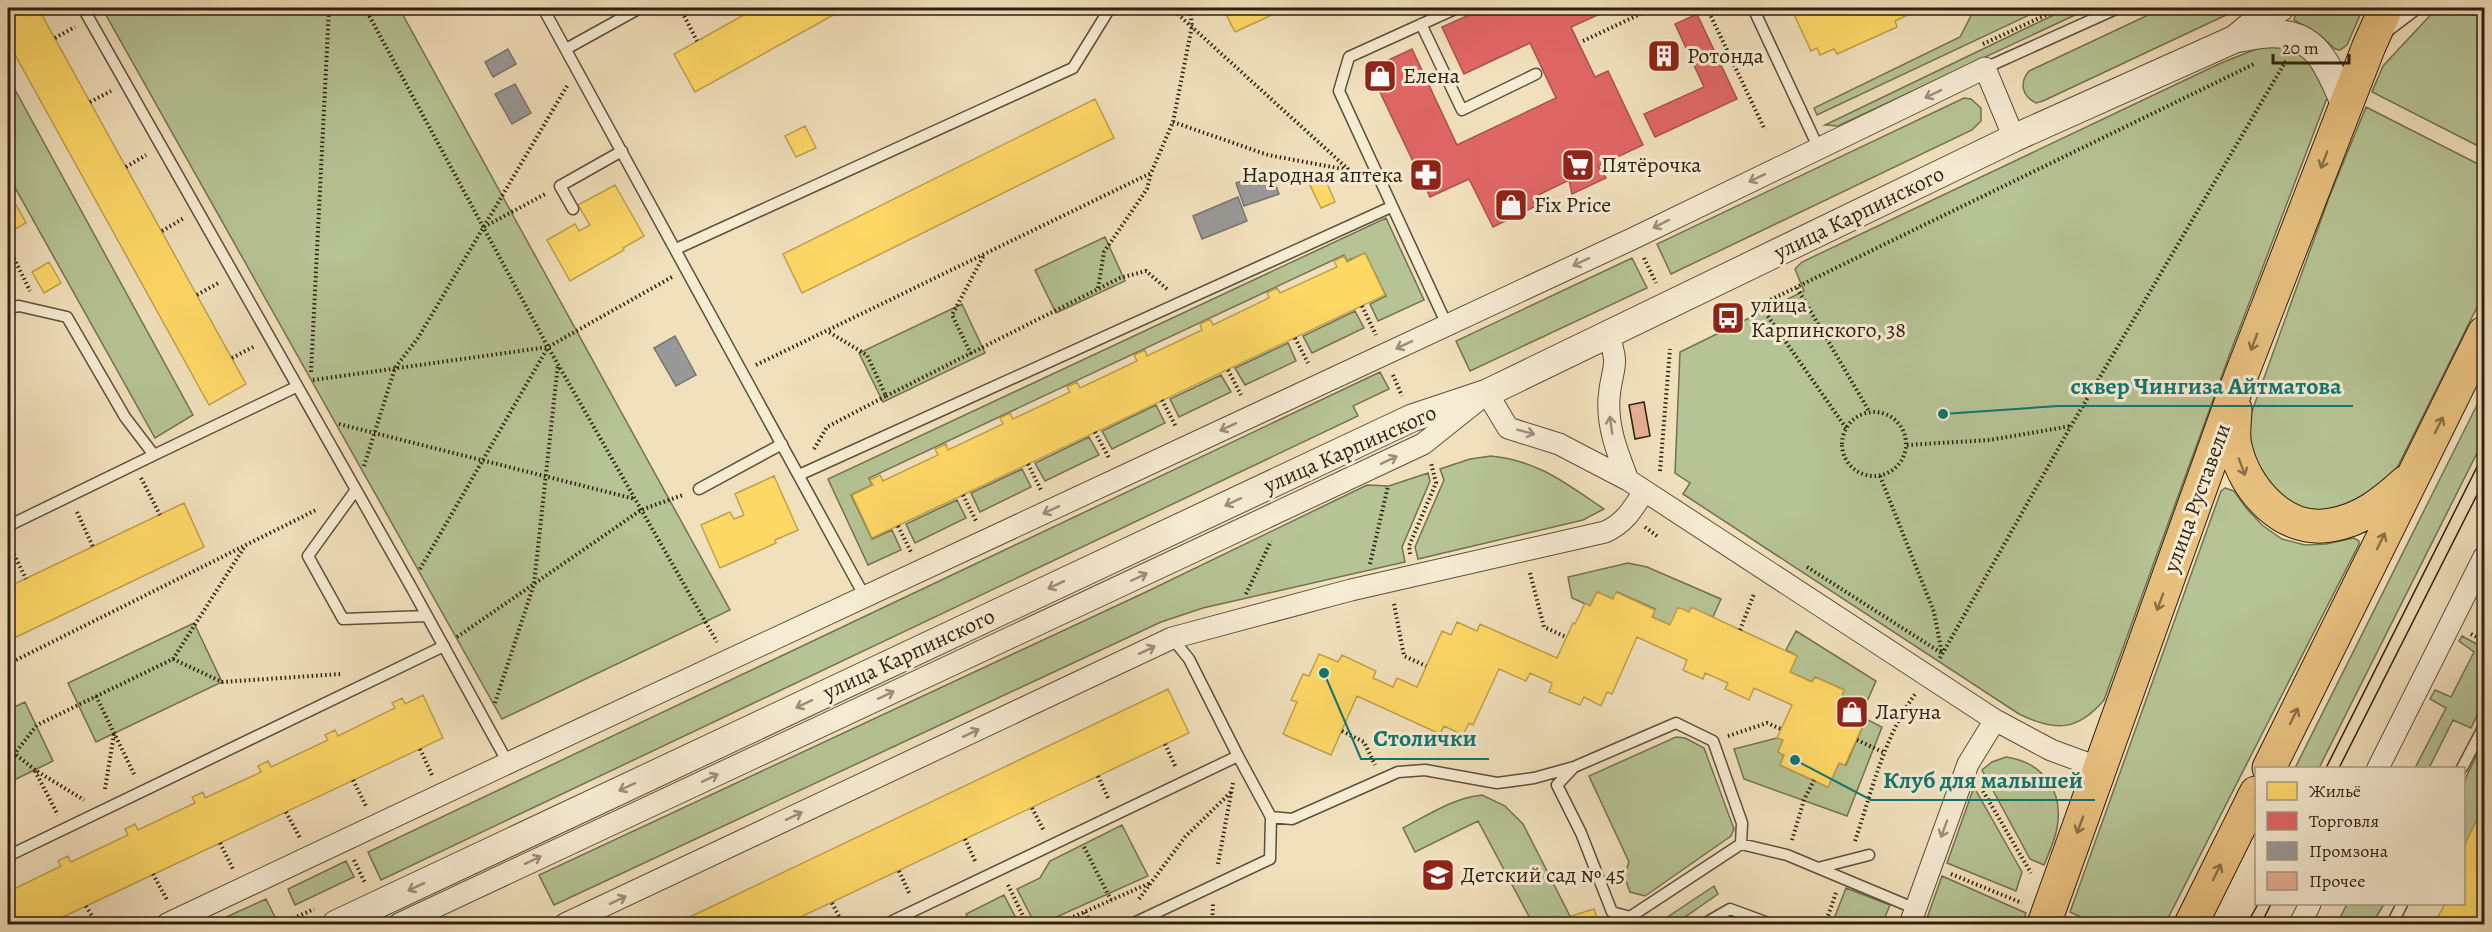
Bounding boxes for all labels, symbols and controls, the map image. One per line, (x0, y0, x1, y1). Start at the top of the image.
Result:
scale bar (2273, 27, 2350, 65)
text: 20 m (2282, 36, 2319, 60)
building icon: Ротонда (1646, 38, 1682, 74)
place label: Ротонда (1687, 41, 1765, 71)
shop icon: Елена (1362, 58, 1398, 94)
place label: Елена (1403, 61, 1461, 91)
one-way arrow (1924, 89, 1942, 100)
supermarket icon: Пятёрочка (1560, 147, 1596, 183)
place label: Пятёрочка (1601, 150, 1702, 180)
one-way arrow (2318, 150, 2329, 169)
pharmacy icon: Народная аптека (1408, 157, 1444, 193)
street label: улица Карпинского (1768, 159, 1949, 268)
place label: Народная аптека (1242, 160, 1404, 190)
one-way arrow (1748, 173, 1766, 185)
shop icon: Fix Price (1493, 187, 1529, 223)
place label: Fix Price (1534, 190, 1611, 220)
one-way arrow (1652, 219, 1670, 230)
one-way arrow (1572, 257, 1590, 269)
place label: улица Карпинского, 38 (1750, 290, 1906, 345)
bus stop icon: улица Карпинского, 38 (1710, 300, 1746, 336)
one-way arrow (2248, 332, 2259, 351)
one-way arrow (1396, 339, 1414, 351)
callout: сквер Чингиза Айтматова (2058, 364, 2353, 406)
text: сквер Чингиза Айтматова (2070, 370, 2342, 402)
street label: улица Карпинского (1258, 397, 1441, 501)
one-way arrow (1606, 415, 1617, 435)
one-way arrow (2433, 416, 2445, 434)
street label: улица Руставели (2156, 419, 2238, 577)
one-way arrow (1219, 422, 1237, 434)
one-way arrow (1516, 427, 1535, 438)
one-way arrow (1379, 453, 1397, 465)
one-way arrow (2238, 457, 2249, 476)
one-way arrow (1224, 497, 1242, 509)
one-way arrow (1042, 504, 1060, 516)
one-way arrow (2375, 533, 2387, 551)
one-way arrow (1129, 570, 1147, 582)
one-way arrow (1048, 580, 1066, 592)
one-way arrow (2153, 592, 2164, 611)
street label: улица Карпинского (817, 601, 1000, 707)
one-way arrow (1138, 643, 1156, 655)
one-way arrow (877, 688, 895, 700)
shop icon: Лагуна (1834, 694, 1870, 730)
place label: Лагуна (1875, 697, 1942, 727)
one-way arrow (795, 699, 813, 711)
one-way arrow (2289, 707, 2301, 725)
callout: Столички (1361, 717, 1489, 759)
text: Столички (1373, 722, 1477, 754)
one-way arrow (961, 727, 979, 739)
callout: Клуб для малышей (1871, 758, 2095, 800)
text: Клуб для малышей (1883, 764, 2083, 796)
legend (2255, 767, 2465, 905)
one-way arrow (700, 771, 718, 783)
text: Жильё (2309, 779, 2361, 803)
one-way arrow (619, 782, 637, 794)
text: Торговля (2309, 809, 2379, 833)
one-way arrow (785, 810, 803, 822)
one-way arrow (2073, 815, 2084, 834)
one-way arrow (1938, 820, 1949, 838)
text: Промзона (2309, 839, 2389, 863)
one-way arrow (524, 854, 542, 866)
school or university icon: Детский сад № 45 (1420, 857, 1456, 893)
place label: Детский сад № 45 (1461, 860, 1625, 890)
one-way arrow (2212, 863, 2224, 881)
text: Прочее (2309, 869, 2365, 893)
one-way arrow (407, 881, 425, 893)
one-way arrow (609, 893, 627, 905)

